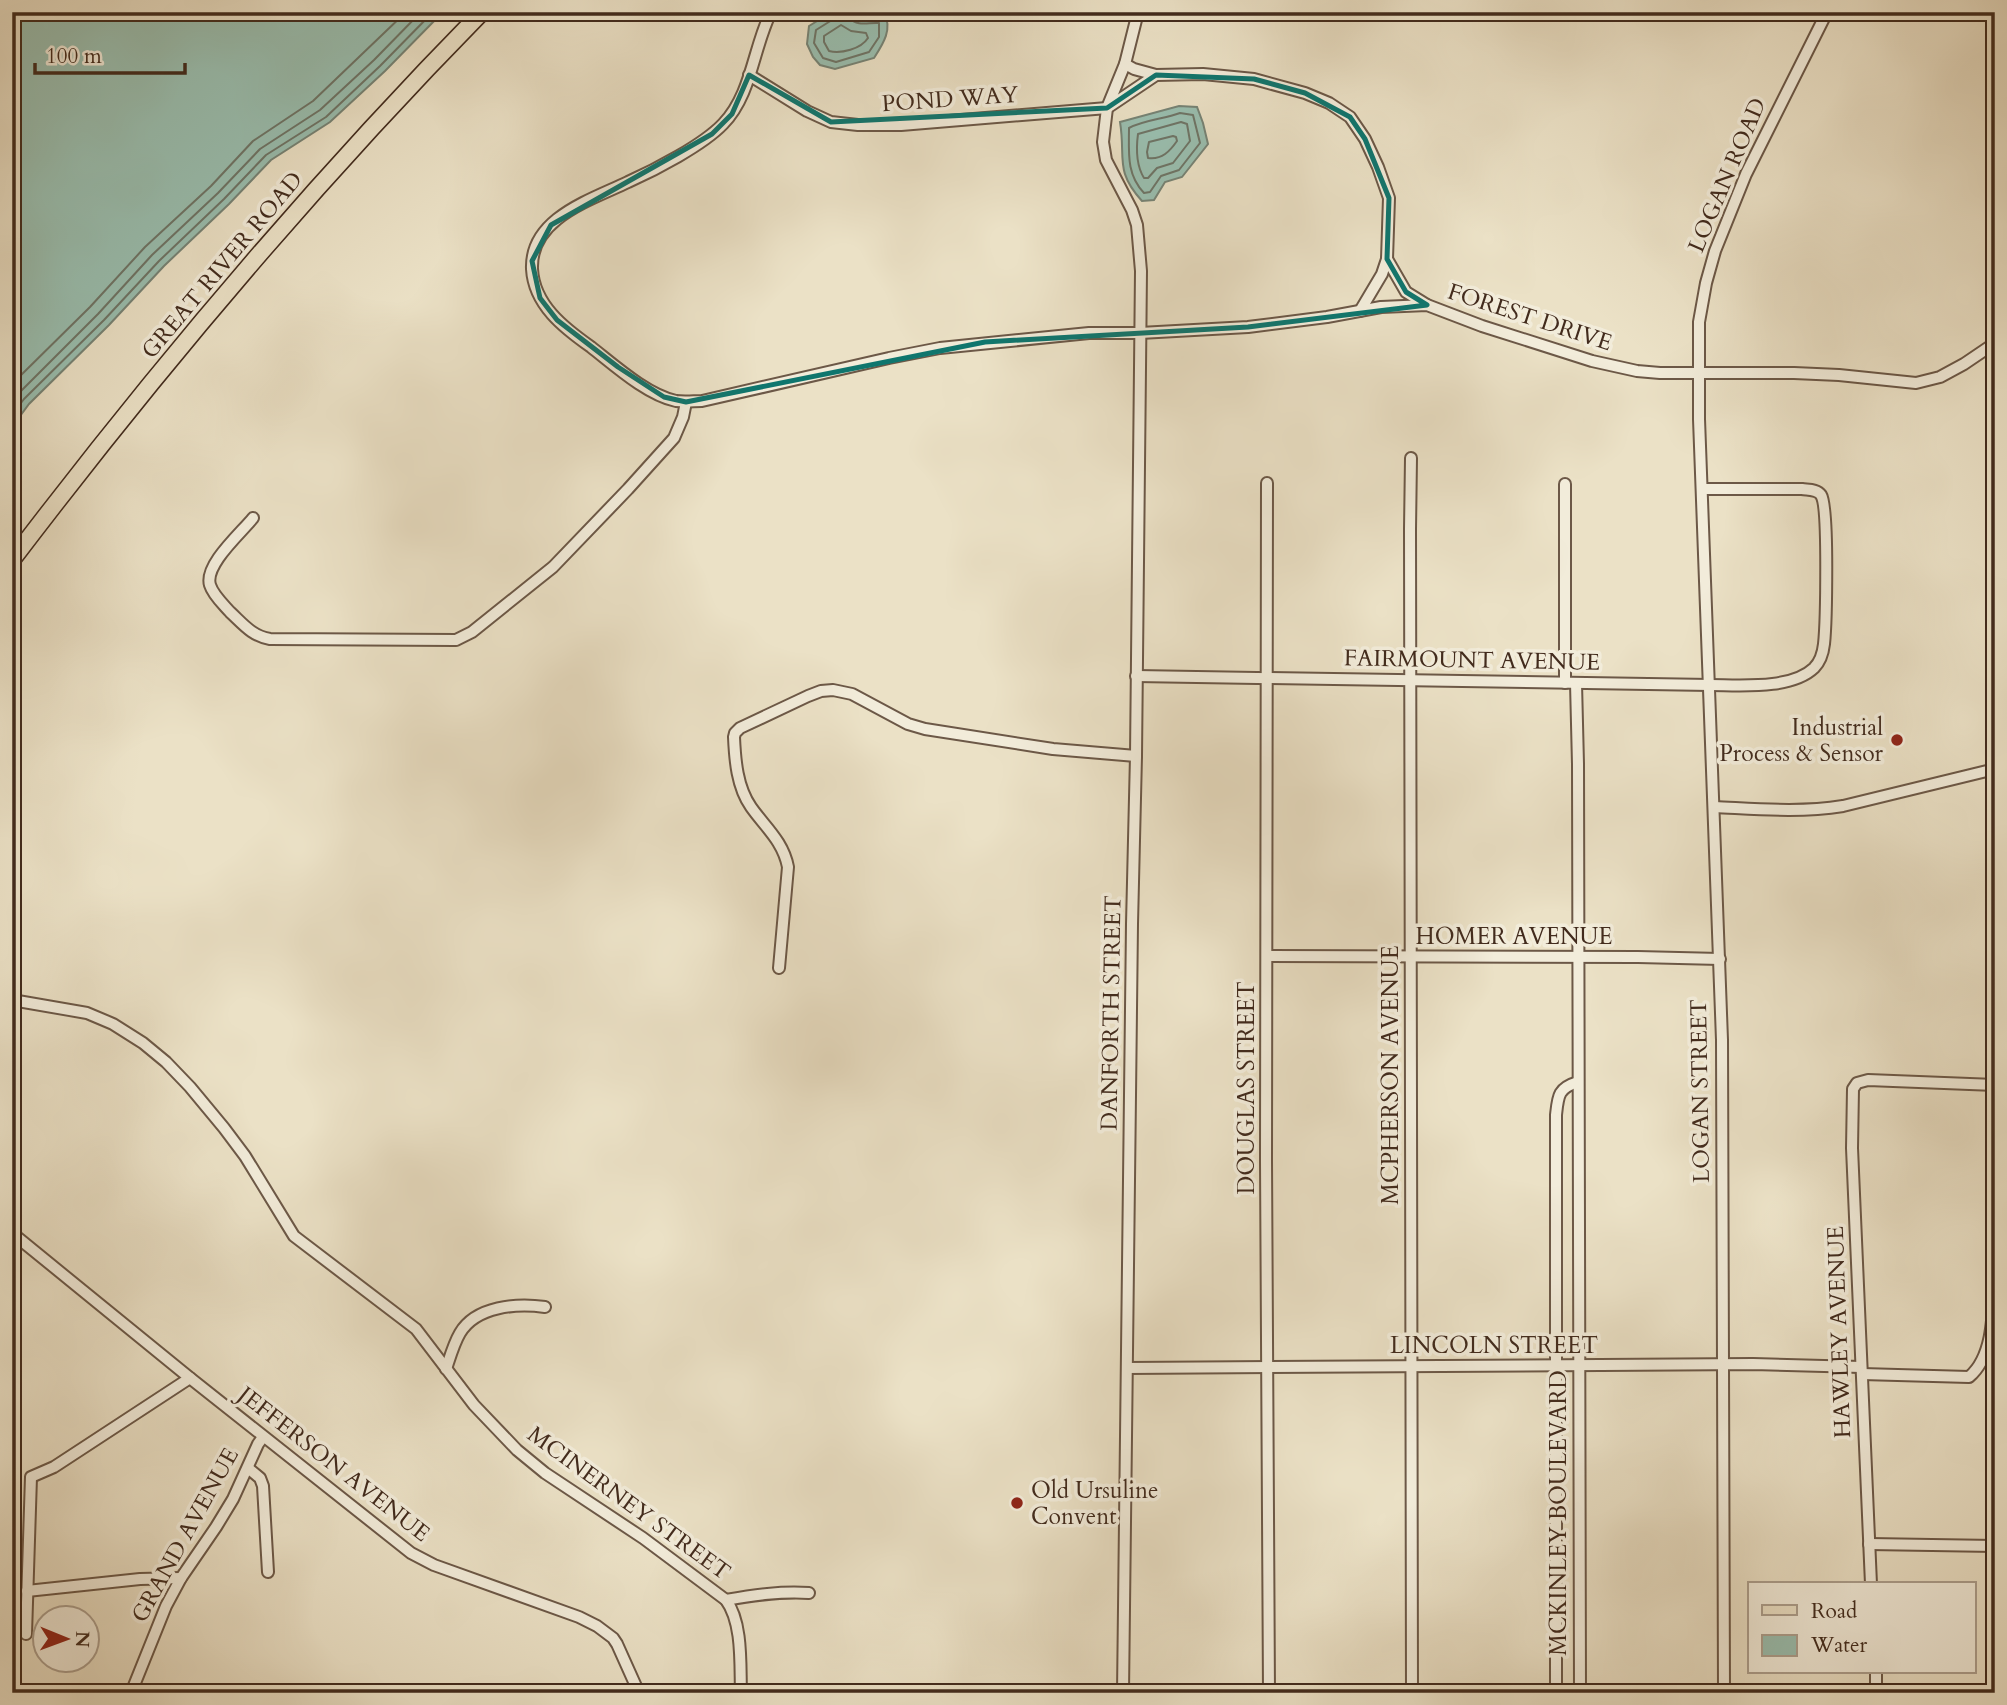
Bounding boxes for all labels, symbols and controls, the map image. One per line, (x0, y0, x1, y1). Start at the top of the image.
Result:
scale bar (35, 32, 186, 76)
text: 100 m (46, 42, 102, 71)
street label: POND WAY (881, 79, 1020, 119)
street label: LOGAN ROAD (1680, 93, 1774, 257)
street label: GREAT RIVER ROAD (134, 165, 310, 365)
street label: FOREST DRIVE (1444, 276, 1616, 358)
street label: FAIRMOUNT AVENUE (1344, 642, 1600, 678)
place label: Industrial Process & Sensor (1719, 712, 1884, 769)
marker: Industrial Process & Sensor (1889, 732, 1905, 748)
street label: DANFORTH STREET (1093, 895, 1129, 1131)
street label: HOMER AVENUE (1415, 921, 1613, 952)
street label: MCPHERSON AVENUE (1375, 945, 1406, 1205)
street label: DOUGLAS STREET (1231, 981, 1262, 1195)
street label: LOGAN STREET (1683, 999, 1717, 1183)
street label: HAWLEY AVENUE (1820, 1225, 1858, 1439)
street label: LINCOLN STREET (1390, 1330, 1598, 1361)
street label: MCKINLEY BOULEVARD (1543, 1370, 1574, 1656)
street label: JEFFERSON AVENUE (229, 1377, 436, 1549)
street label: MCINERNEY STREET (521, 1419, 737, 1587)
street label: GRAND AVENUE (124, 1442, 246, 1628)
place label: Old Ursuline Convent (1031, 1475, 1158, 1532)
marker: Old Ursuline Convent (1009, 1495, 1025, 1511)
legend (1748, 1582, 1976, 1674)
text: Road (1811, 1597, 1857, 1626)
north arrow (32, 1604, 102, 1674)
text: N (69, 1631, 95, 1648)
text: Water (1810, 1631, 1867, 1660)

